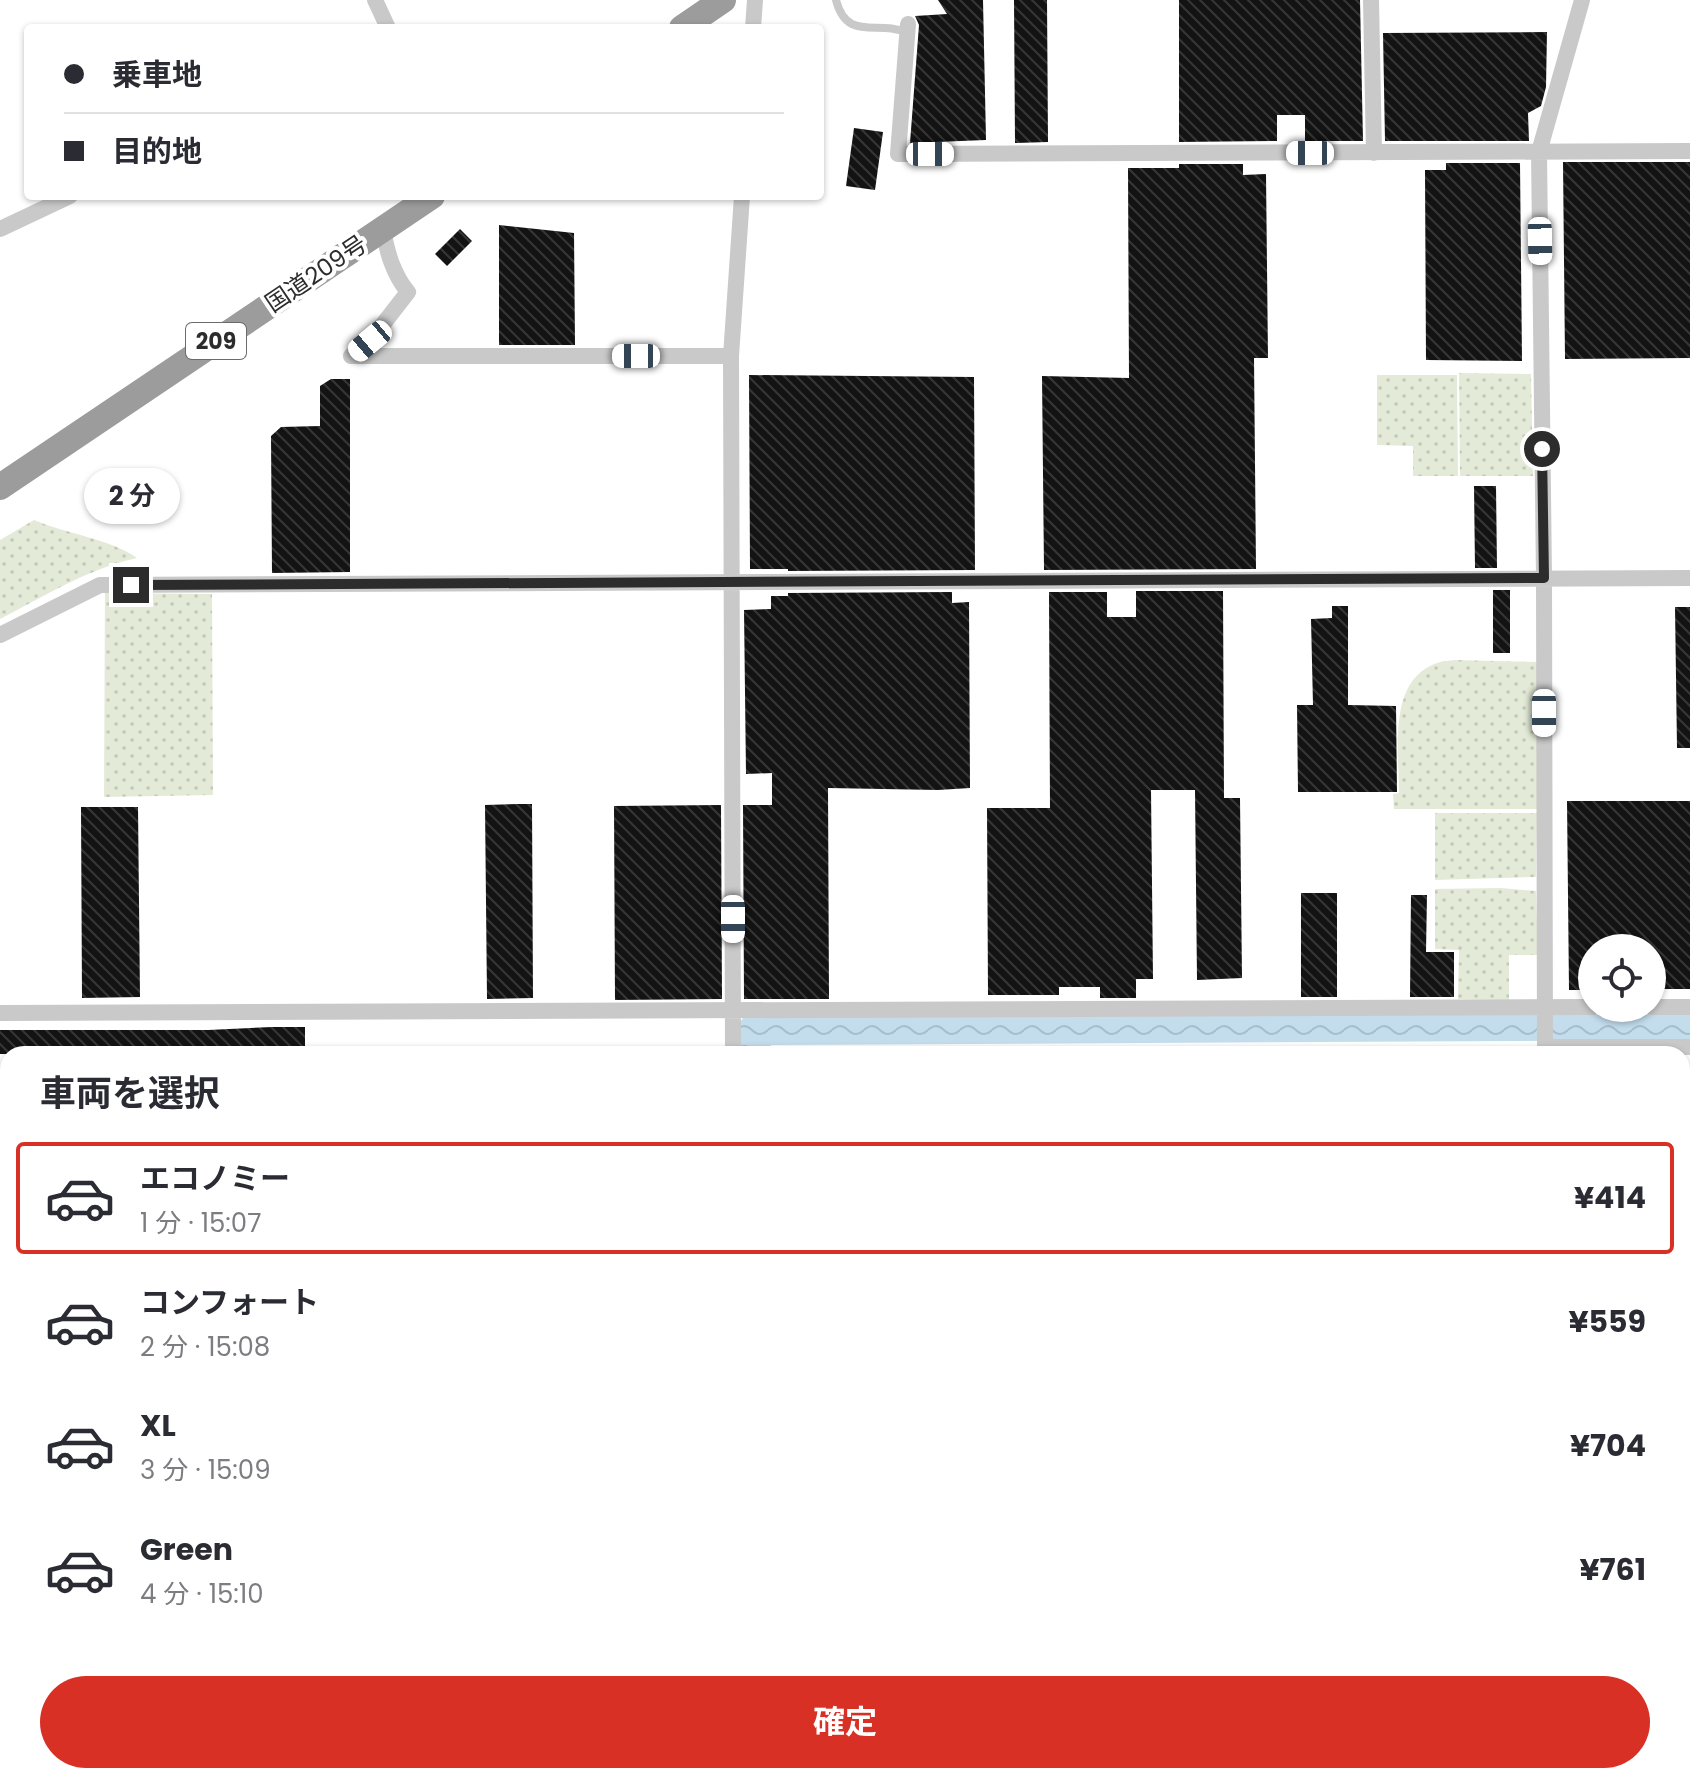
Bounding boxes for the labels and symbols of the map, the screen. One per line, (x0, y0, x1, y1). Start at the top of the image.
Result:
car (1286, 141, 1334, 165)
car (906, 142, 954, 166)
car (1528, 217, 1552, 265)
street label: 国道209号 (258, 227, 373, 320)
car (344, 316, 396, 366)
road number: 209 (186, 323, 246, 359)
car (612, 344, 660, 368)
route start (1524, 431, 1560, 467)
callout: 2 分 (83, 469, 179, 525)
route end (113, 567, 149, 603)
car (1532, 689, 1556, 737)
car (721, 895, 745, 943)

